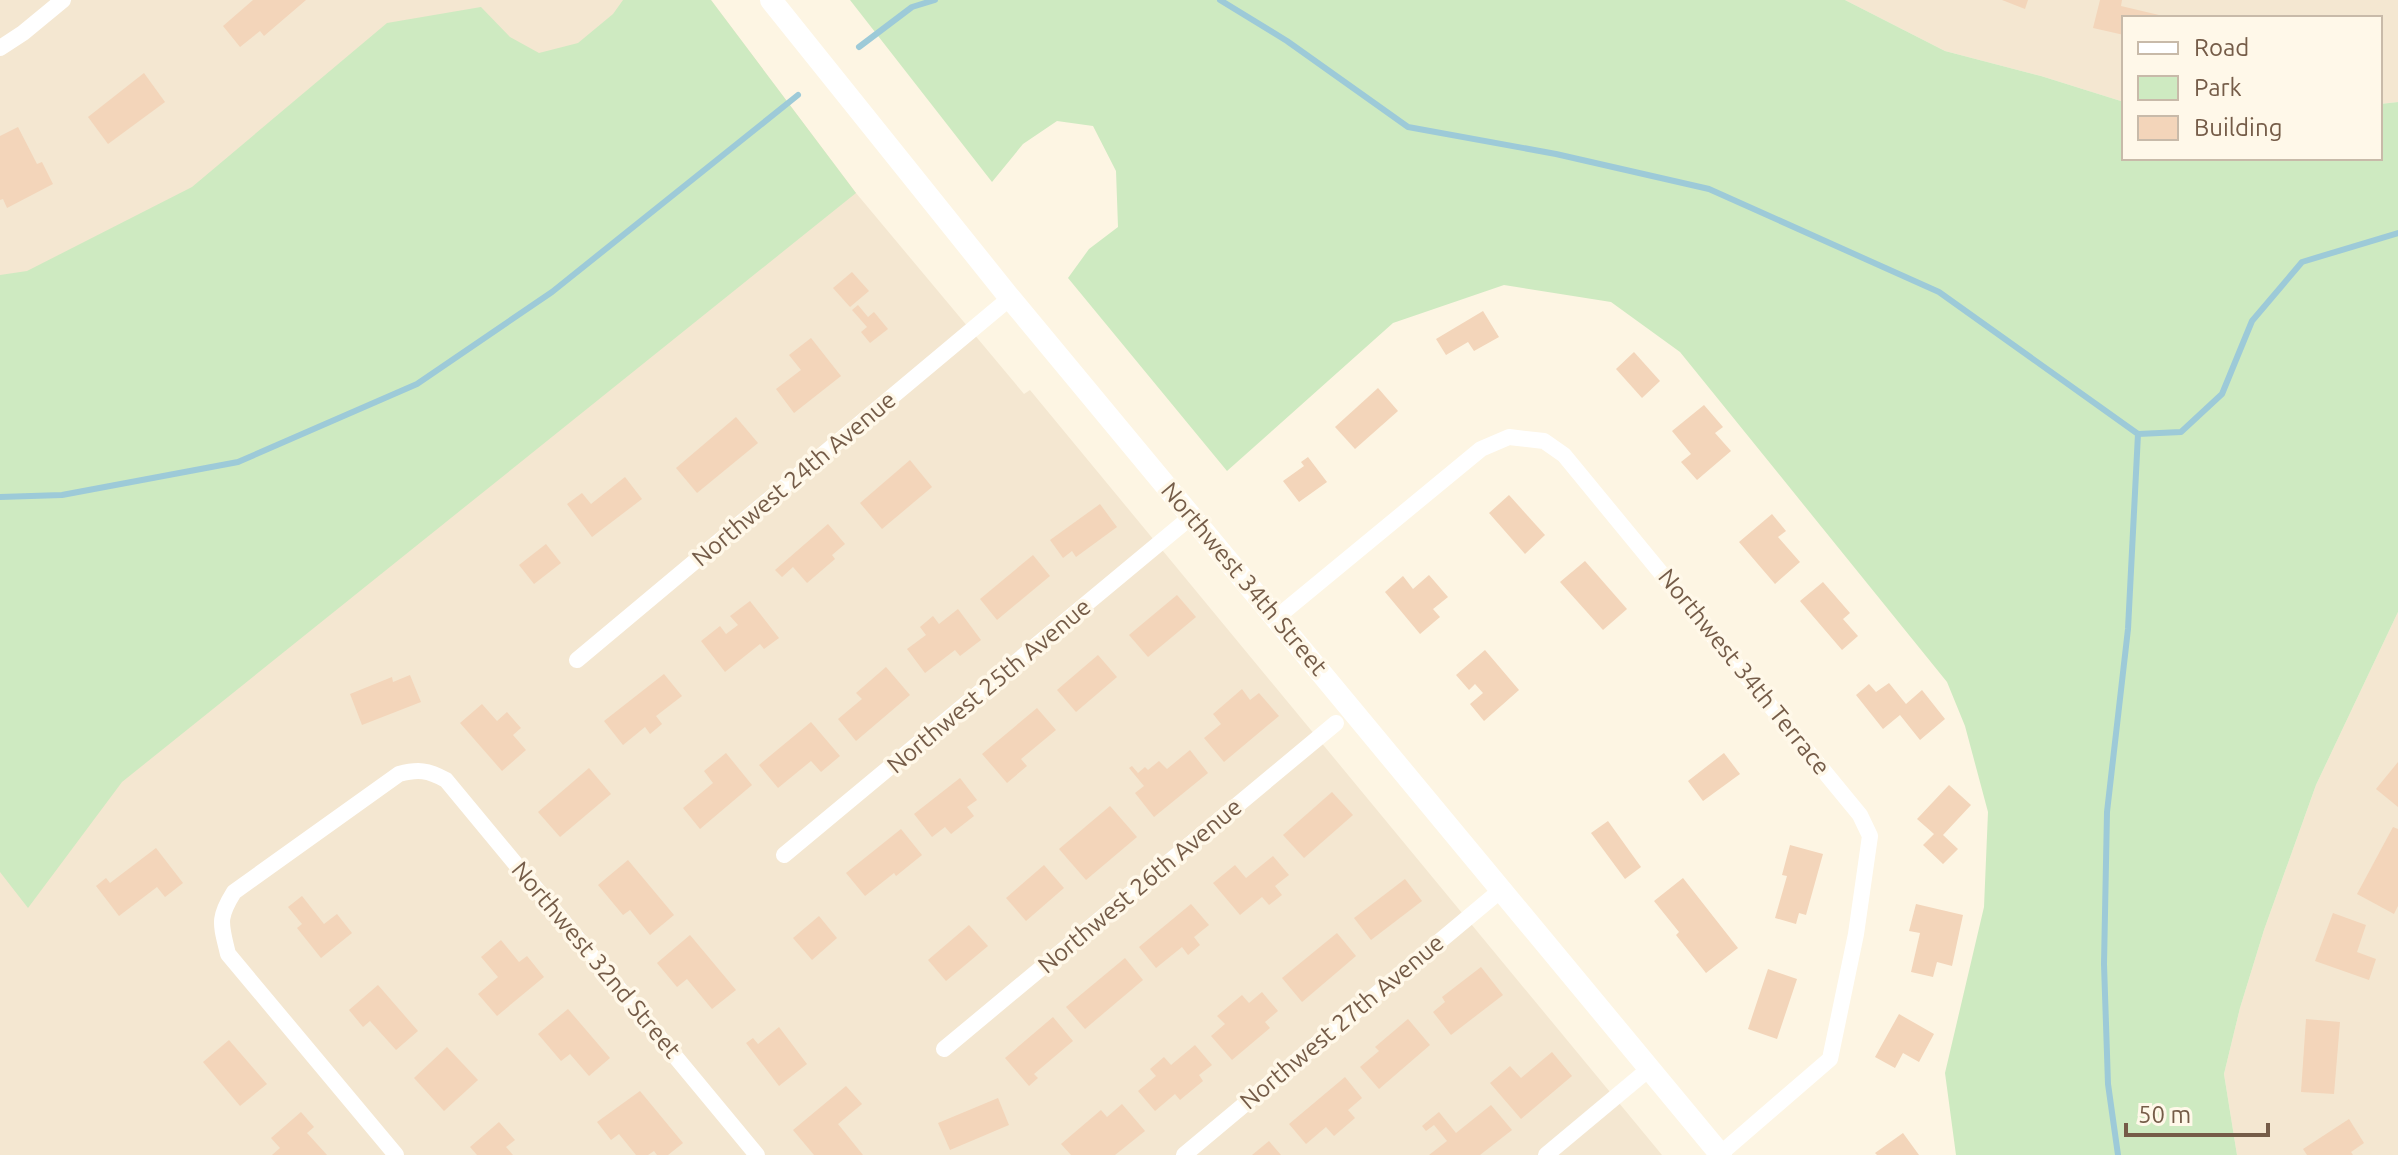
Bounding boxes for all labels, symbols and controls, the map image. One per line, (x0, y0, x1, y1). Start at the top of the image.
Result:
legend (2122, 16, 2382, 160)
text: Road (2194, 34, 2249, 61)
text: Park (2194, 74, 2242, 101)
text: Building (2194, 114, 2282, 141)
street label: Northwest 24th Avenue (687, 386, 901, 572)
street label: Northwest 34th Street (1156, 477, 1333, 681)
street label: Northwest 34th Terrace (1653, 563, 1836, 780)
street label: Northwest 25th Avenue (882, 593, 1096, 779)
street label: Northwest 26th Avenue (1033, 793, 1247, 979)
street label: Northwest 32nd Street (506, 856, 687, 1064)
street label: Northwest 27th Avenue (1235, 929, 1449, 1115)
scale bar (2126, 1087, 2268, 1137)
text: 50 m (2138, 1101, 2191, 1128)

